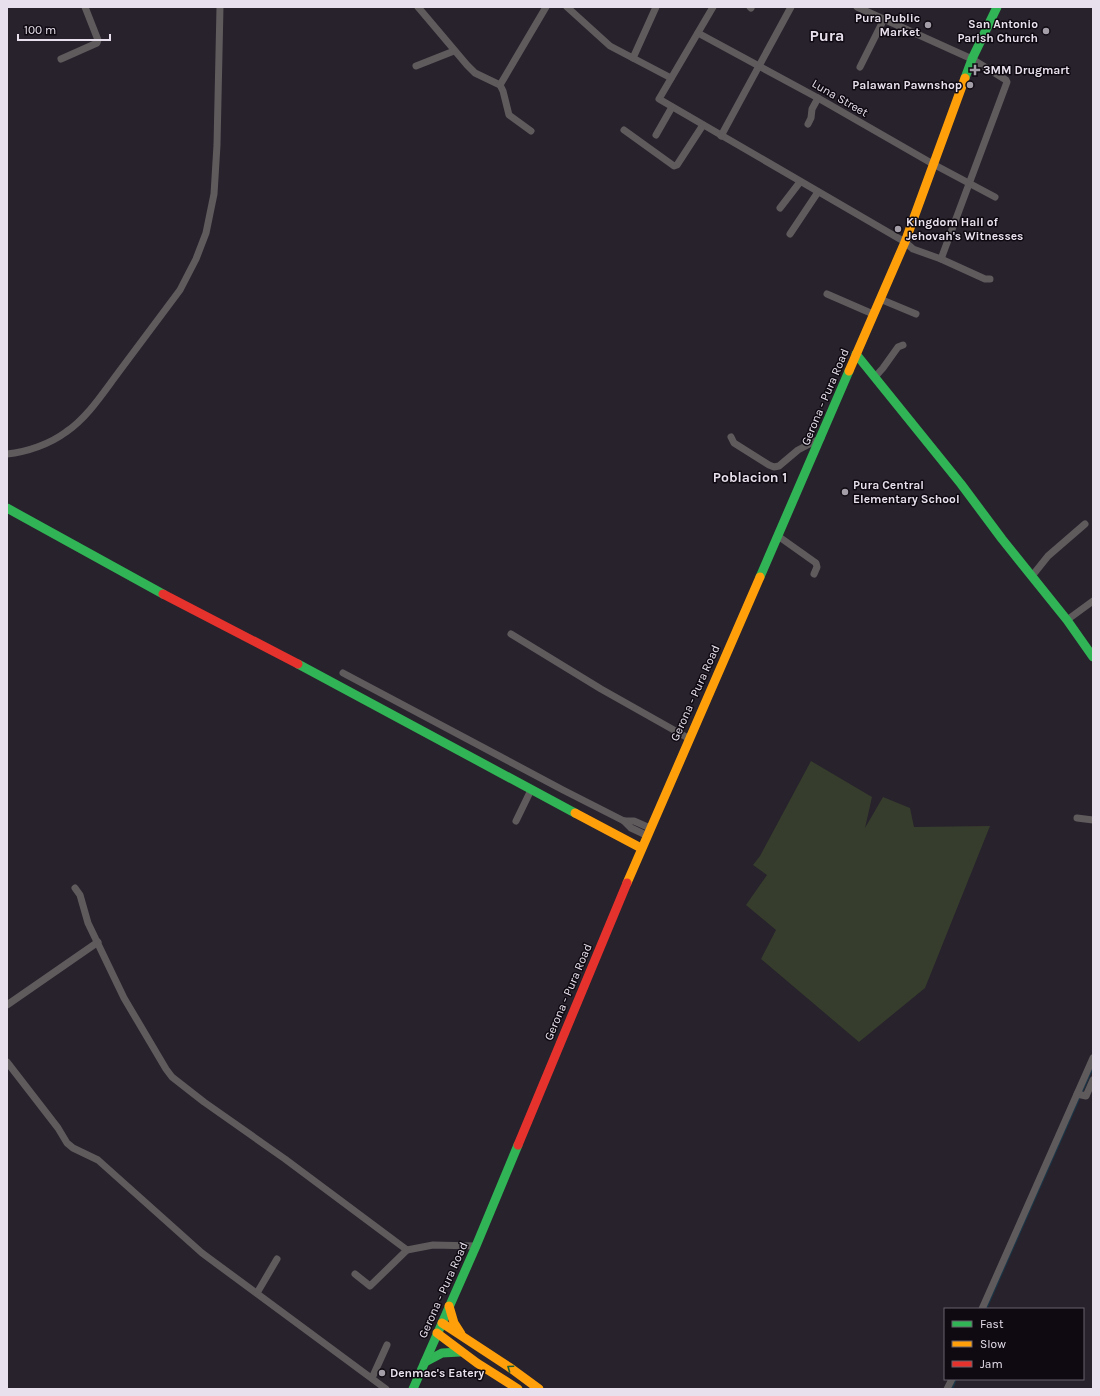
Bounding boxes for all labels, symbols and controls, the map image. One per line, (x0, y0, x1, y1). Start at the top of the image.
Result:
place label: Pura Public Market (855, 11, 920, 39)
scale bar (18, 16, 110, 42)
place label: San Antonio Parish Church (957, 17, 1038, 45)
marker: Pura Public Market (923, 20, 933, 30)
text: 100 m (24, 23, 56, 37)
district label: Pura (810, 26, 844, 45)
marker: San Antonio Parish Church (1041, 26, 1051, 36)
place label: 3MM Drugmart (983, 63, 1070, 77)
marker: 3MM Drugmart (970, 65, 980, 75)
street label: Luna Street (809, 76, 871, 120)
place label: Palawan Pawnshop (852, 78, 962, 92)
marker: Palawan Pawnshop (965, 80, 975, 90)
place label: Kingdom Hall of Jehovah's Witnesses (906, 215, 1023, 243)
marker: Kingdom Hall of Jehovah's Witnesses (893, 224, 903, 234)
street label: Gerona - Pura Road (798, 346, 852, 448)
district label: Poblacion 1 (713, 469, 787, 486)
place label: Pura Central Elementary School (853, 478, 960, 506)
marker: Pura Central Elementary School (840, 487, 850, 497)
street label: Gerona - Pura Road (667, 643, 723, 743)
street label: Gerona - Pura Road (541, 941, 595, 1043)
street label: Gerona - Pura Road (415, 1240, 471, 1340)
legend (944, 1308, 1084, 1380)
text: Fast (980, 1317, 1004, 1331)
text: Slow (980, 1337, 1006, 1351)
text: Jam (980, 1357, 1003, 1371)
place label: Denmac's Eatery (390, 1366, 484, 1380)
one-way arrow (507, 1366, 514, 1373)
marker: Denmac's Eatery (377, 1368, 387, 1378)

